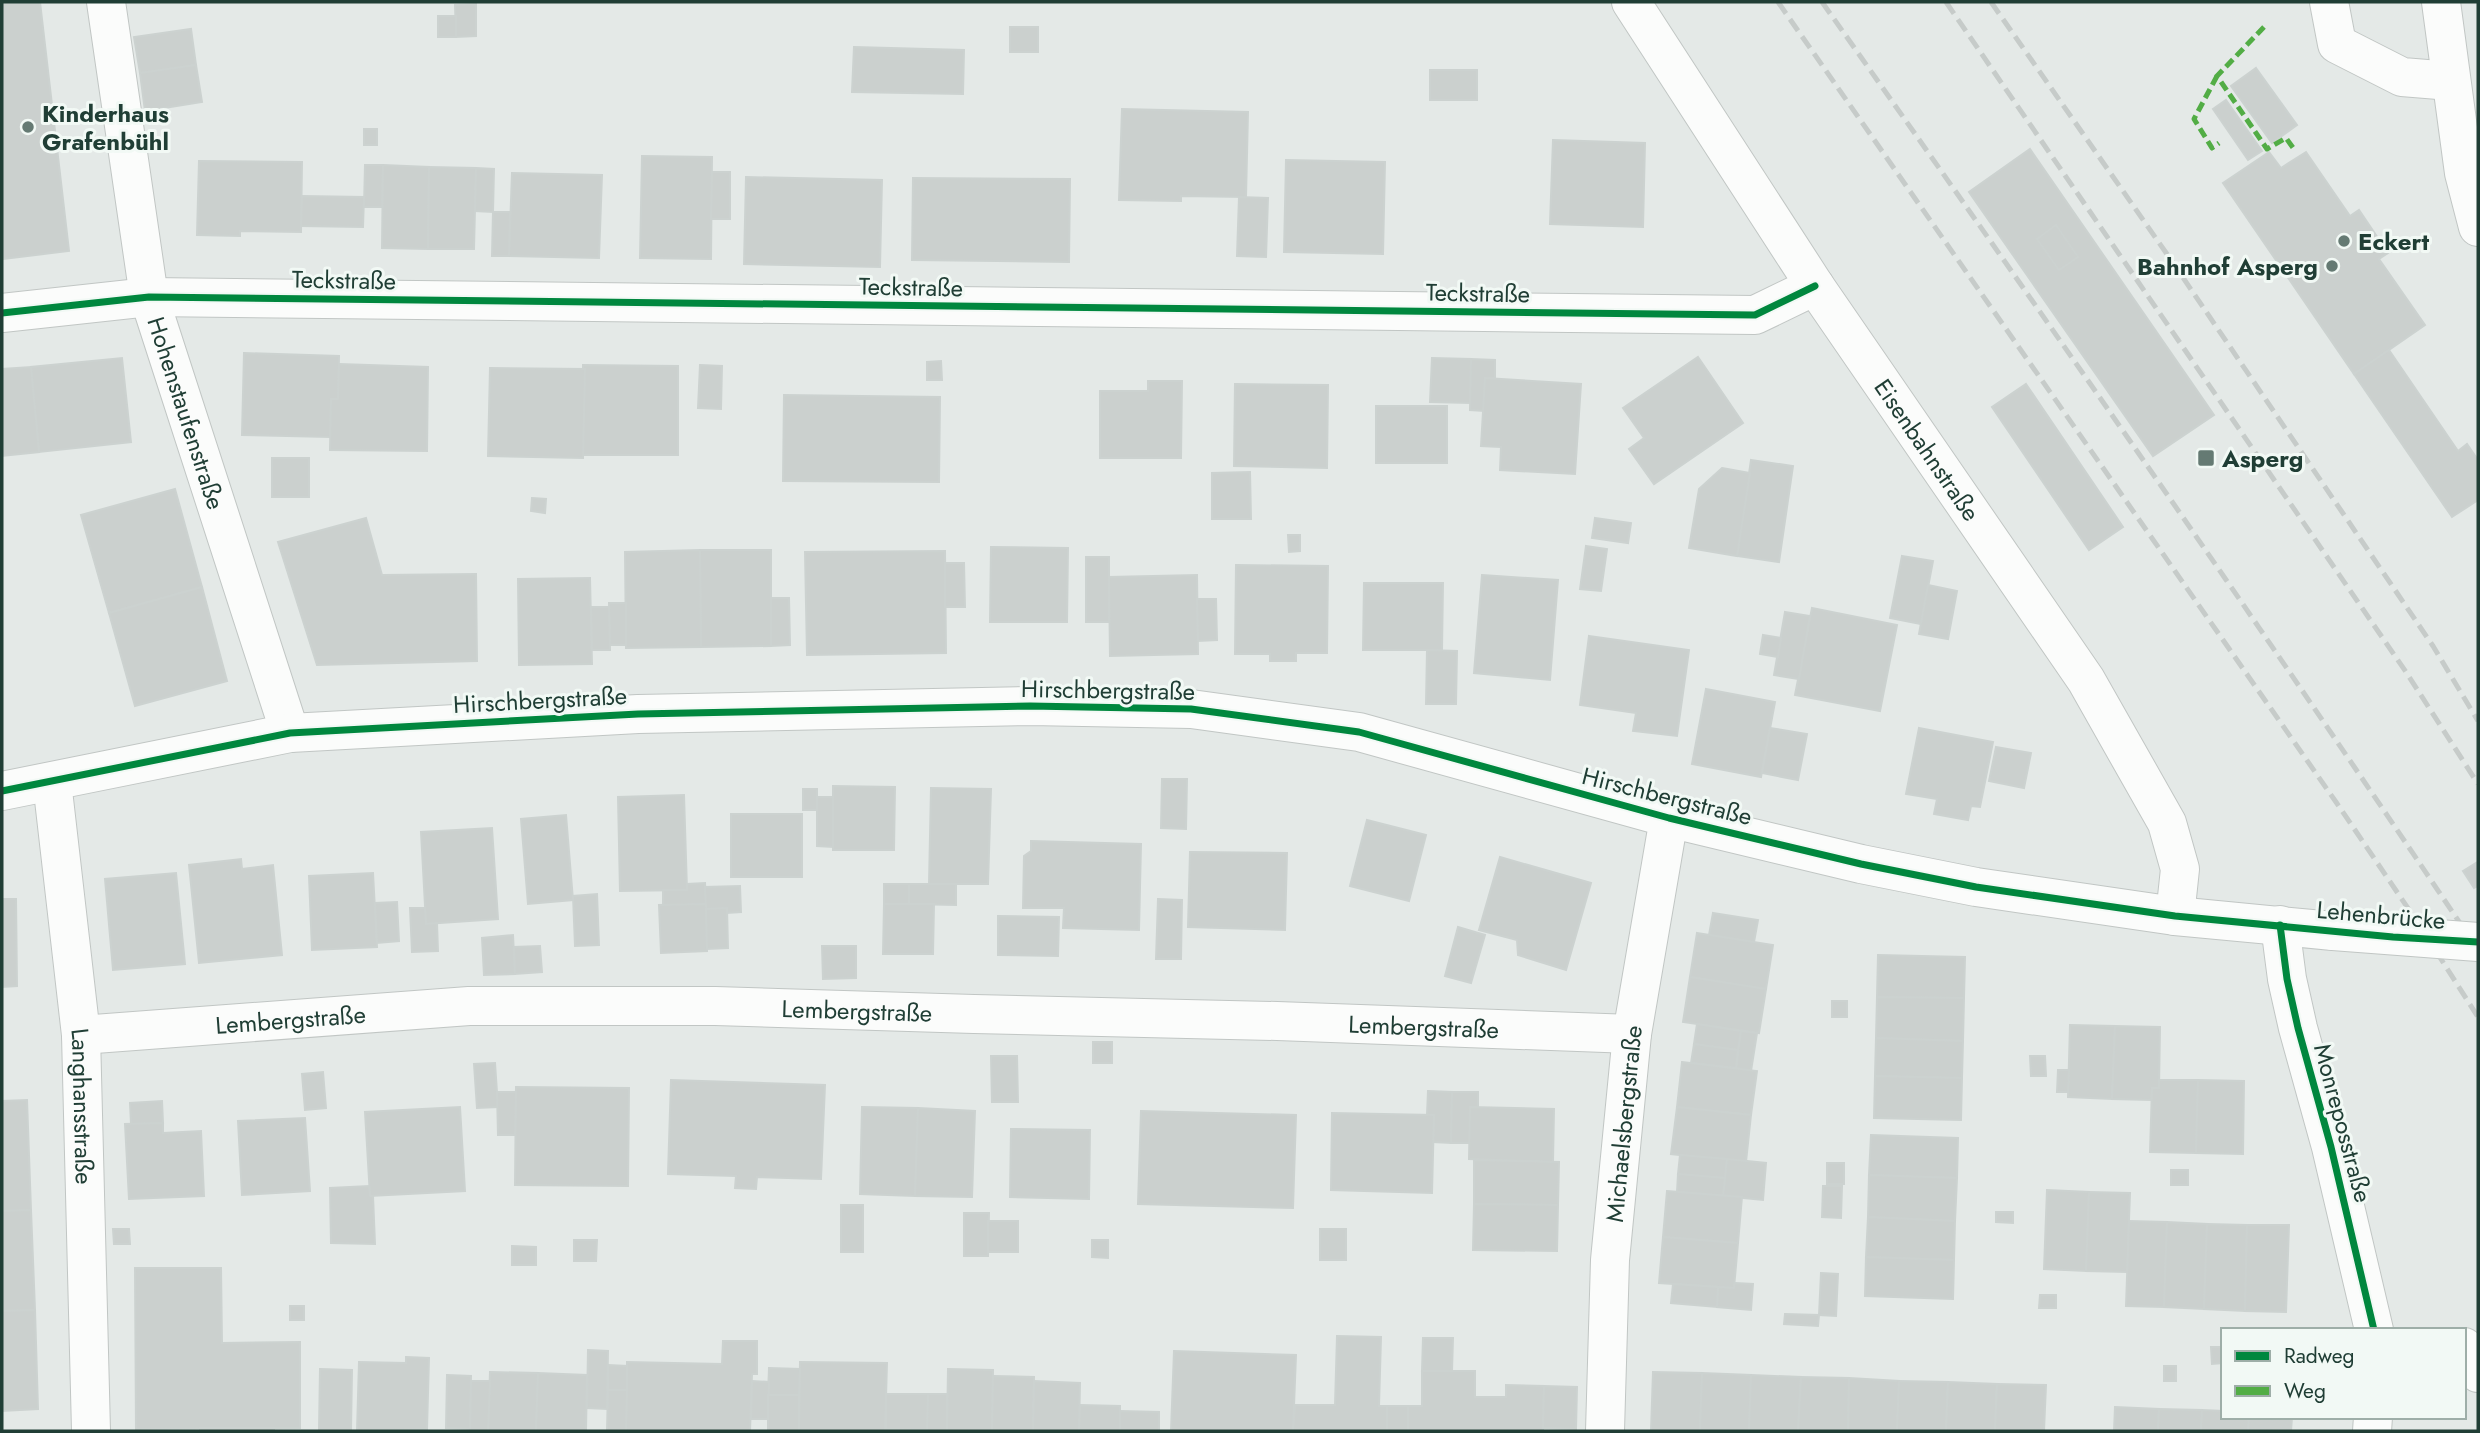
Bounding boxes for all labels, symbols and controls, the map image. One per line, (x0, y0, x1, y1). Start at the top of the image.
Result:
place label: Kinderhaus Grafenbühl (42, 96, 169, 159)
marker: Kinderhaus Grafenbühl (20, 119, 36, 135)
place label: Eckert (2358, 224, 2429, 259)
marker: Eckert (2336, 233, 2352, 249)
place label: Bahnhof Asperg (2137, 249, 2318, 284)
marker: Bahnhof Asperg (2324, 258, 2340, 274)
street label: Teckstraße (292, 262, 396, 298)
street label: Teckstraße (859, 269, 963, 305)
street label: Teckstraße (1426, 275, 1530, 311)
street label: Hohenstaufenstraße (139, 312, 234, 514)
street label: Eisenbahnstraße (1866, 371, 1989, 528)
place label: Asperg (2221, 441, 2303, 476)
marker: Asperg (2196, 448, 2216, 468)
street label: Hirschbergstraße (1021, 671, 1195, 709)
street label: Hirschbergstraße (452, 678, 628, 722)
street label: Hirschbergstraße (1578, 758, 1756, 834)
street label: Lehenbrücke (2315, 892, 2447, 938)
street label: Lembergstraße (781, 991, 933, 1030)
street label: Lembergstraße (214, 996, 367, 1042)
street label: Lembergstraße (1348, 1006, 1500, 1047)
street label: Michaelsbergstraße (1596, 1022, 1651, 1224)
street label: Langhansstraße (63, 1026, 102, 1185)
street label: Monreposstraße (2305, 1040, 2381, 1206)
legend (2221, 1328, 2466, 1419)
text: Radweg (2284, 1341, 2355, 1371)
text: Weg (2284, 1376, 2326, 1406)

